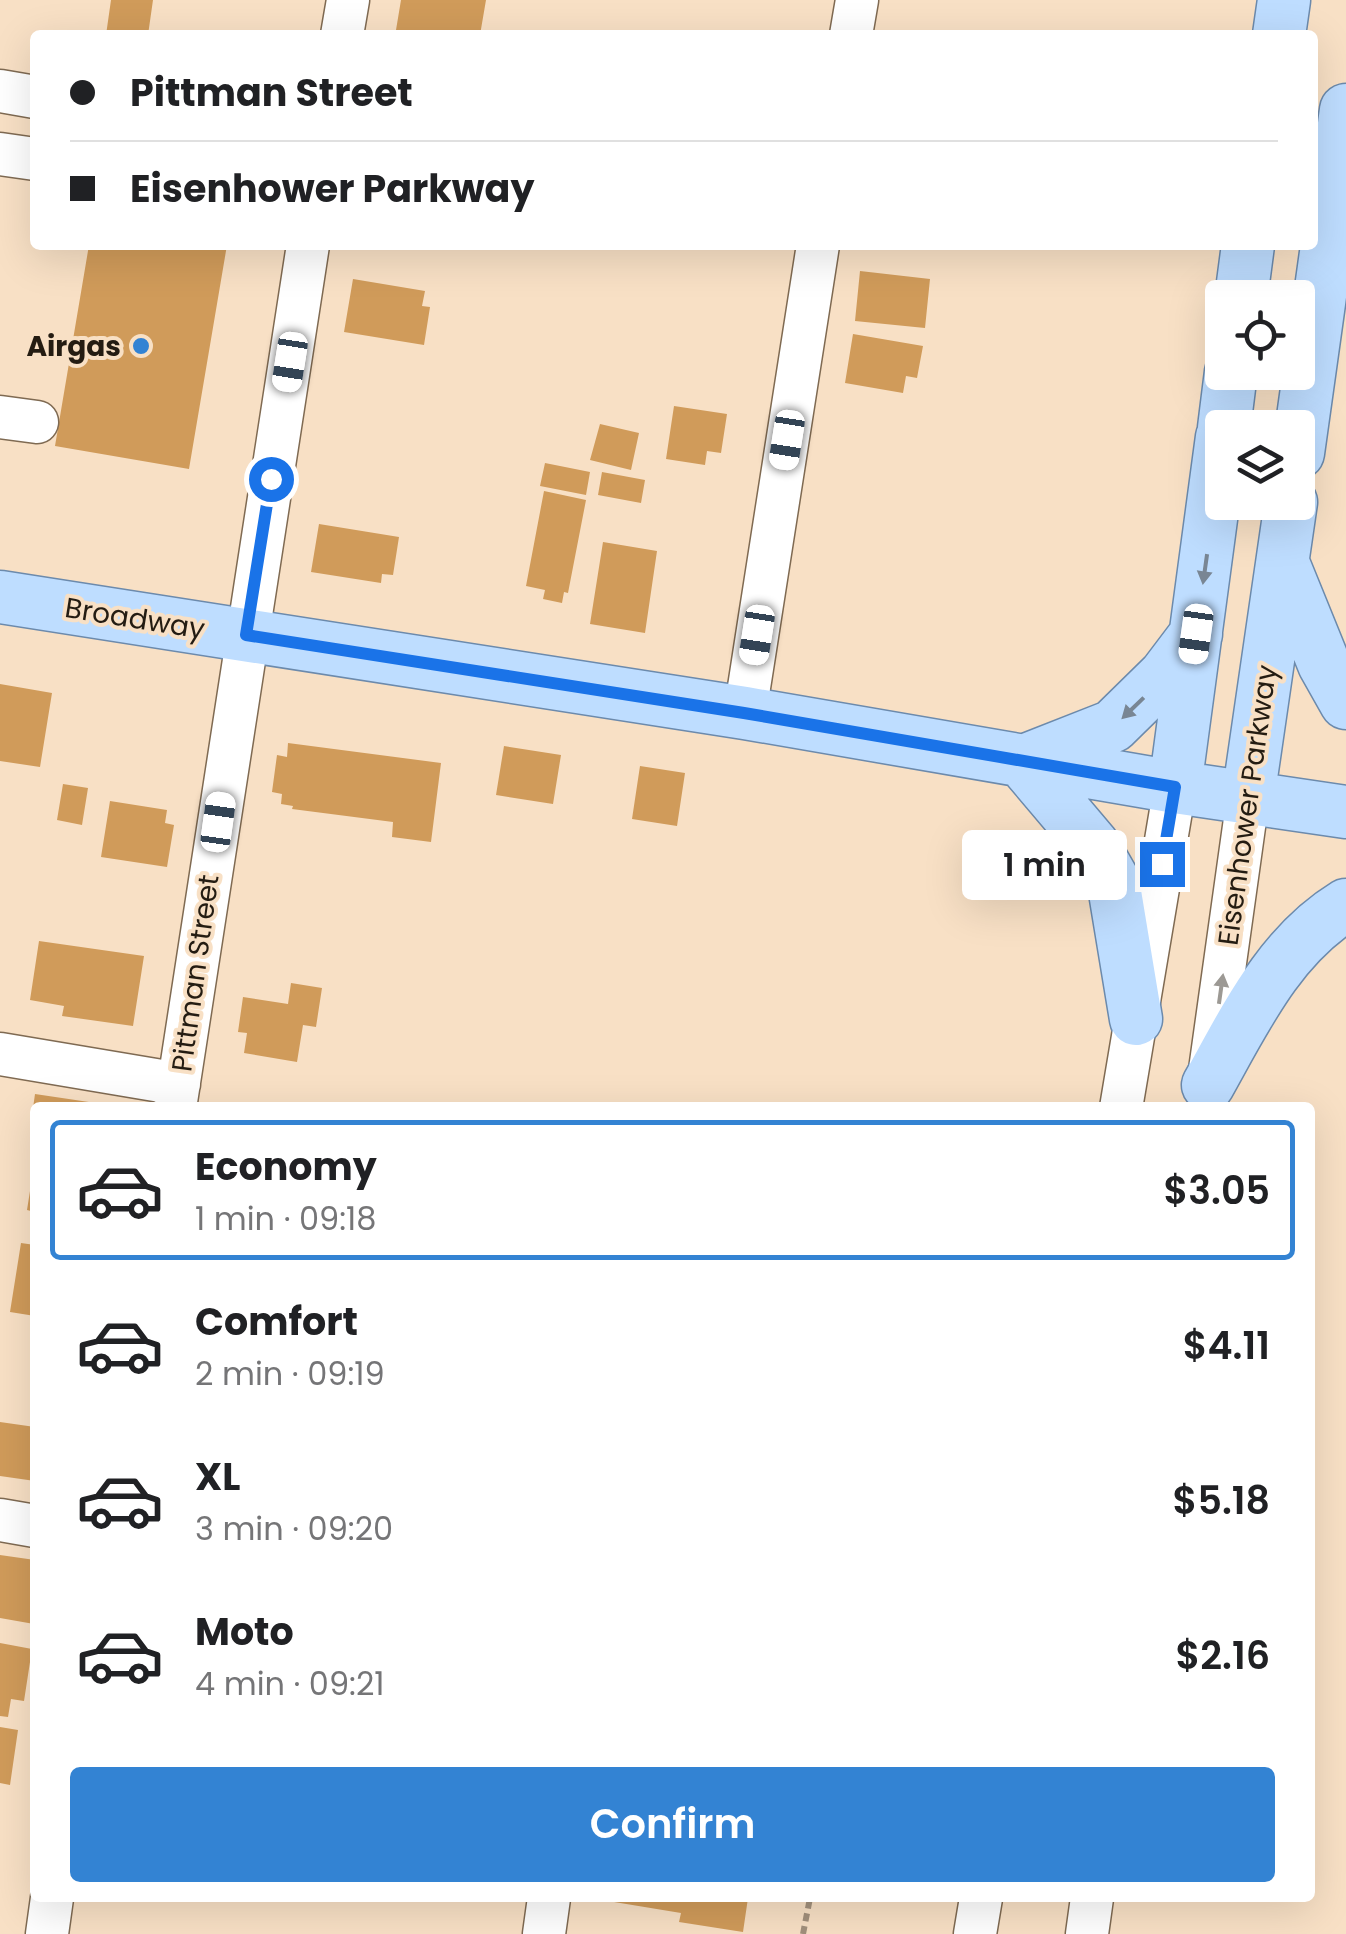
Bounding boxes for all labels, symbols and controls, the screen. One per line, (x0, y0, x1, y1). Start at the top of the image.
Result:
text: Pittman Street (130, 66, 413, 119)
text: Eisenhower Parkway (130, 162, 534, 215)
map controls (1205, 280, 1315, 520)
button: locate (1205, 280, 1315, 390)
place label: Airgas (26, 327, 121, 366)
car (270, 330, 310, 394)
marker: Airgas (130, 335, 152, 357)
car (767, 408, 807, 472)
button: layers (1205, 410, 1315, 520)
route start (249, 457, 294, 502)
one-way arrow (1197, 553, 1213, 585)
street label: Broadway (62, 588, 208, 649)
car (1177, 602, 1215, 666)
car (737, 603, 777, 667)
street label: Eisenhower Parkway (1208, 662, 1287, 948)
one-way arrow (1122, 696, 1146, 719)
car (199, 790, 237, 854)
callout: 1 min (962, 829, 1127, 899)
text: 1 min (1003, 842, 1086, 887)
route end (1140, 842, 1185, 887)
street label: Pittman Street (162, 872, 229, 1074)
one-way arrow (1214, 972, 1230, 1004)
text: Economy (195, 1140, 377, 1193)
icon: car (75, 1145, 165, 1235)
text: $3.05 (1163, 1164, 1270, 1217)
text: 1 min · 09:18 (195, 1196, 376, 1241)
text: Comfort (195, 1295, 358, 1348)
icon: car (75, 1300, 165, 1390)
text: $4.11 (1183, 1319, 1270, 1372)
text: 2 min · 09:19 (195, 1351, 385, 1396)
text: XL (195, 1450, 240, 1503)
icon: car (75, 1455, 165, 1545)
text: $5.18 (1173, 1474, 1270, 1527)
text: 3 min · 09:20 (195, 1506, 393, 1551)
text: Moto (195, 1605, 294, 1658)
icon: car (75, 1610, 165, 1700)
text: $2.16 (1175, 1629, 1270, 1682)
text: 4 min · 09:21 (195, 1661, 385, 1706)
button: Confirm (70, 1767, 1275, 1882)

